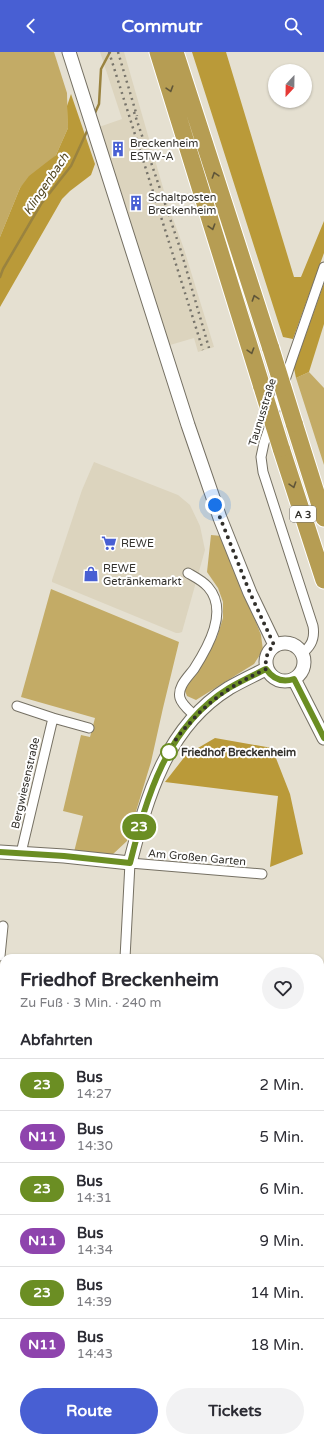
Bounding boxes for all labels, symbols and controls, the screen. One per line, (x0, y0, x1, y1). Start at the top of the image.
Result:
icon: back (20, 15, 42, 37)
text: Commutr (122, 15, 202, 37)
icon: search (282, 15, 304, 37)
north arrow (268, 64, 312, 108)
map controls (268, 64, 312, 108)
one-way arrow (165, 86, 173, 93)
place label: Breckenheim ESTW-A (130, 137, 198, 163)
building icon: Breckenheim ESTW-A (109, 140, 127, 158)
water label: Klingenbach (20, 150, 72, 217)
one-way arrow (211, 171, 220, 178)
place label: Schaltposten Breckenheim (148, 191, 216, 217)
building icon: Schaltposten Breckenheim (127, 194, 145, 212)
one-way arrow (207, 223, 216, 230)
one-way arrow (251, 295, 260, 302)
one-way arrow (246, 347, 255, 354)
street label: Taunusstraße (246, 377, 279, 448)
one-way arrow (288, 481, 297, 488)
your location (205, 495, 225, 515)
road number: A 3 (290, 506, 316, 522)
supermarket icon: REWE (100, 534, 118, 552)
place label: REWE (121, 537, 154, 550)
place label: REWE Getränkemarkt (103, 562, 182, 588)
shop icon: REWE Getränkemarkt (82, 565, 100, 583)
street label: Bergwiesenstraße (9, 736, 42, 830)
marker: Friedhof Breckenheim (160, 743, 178, 761)
place label: Friedhof Breckenheim (181, 746, 296, 759)
line badge: 23 (121, 814, 157, 840)
text: 23 (130, 818, 148, 835)
street label: Am Großen Garten (147, 847, 247, 868)
button: heart (262, 967, 304, 1009)
text: Friedhof Breckenheim (20, 969, 219, 991)
text: Zu Fuß · 3 Min. · 240 m (20, 995, 161, 1011)
text: Abfahrten (20, 1031, 93, 1049)
text: Bus (76, 1068, 103, 1086)
text: 23 (33, 1076, 51, 1093)
text: 2 Min. (260, 1076, 304, 1094)
text: 14:27 (76, 1086, 112, 1102)
text: Bus (77, 1120, 103, 1138)
text: N11 (28, 1128, 57, 1145)
text: 5 Min. (260, 1128, 304, 1146)
text: 14:30 (77, 1138, 113, 1154)
text: Bus (76, 1172, 103, 1190)
text: 23 (33, 1180, 51, 1197)
text: 6 Min. (260, 1180, 304, 1198)
text: 14:31 (76, 1190, 112, 1206)
text: Bus (77, 1224, 103, 1242)
text: N11 (28, 1232, 57, 1249)
text: 9 Min. (260, 1232, 304, 1250)
text: 14:34 (77, 1242, 113, 1258)
text: Bus (76, 1276, 103, 1294)
text: 23 (33, 1284, 51, 1301)
text: 14 Min. (250, 1284, 304, 1302)
text: 14:39 (76, 1294, 112, 1310)
text: Bus (77, 1328, 103, 1346)
text: N11 (28, 1336, 57, 1353)
text: 18 Min. (250, 1336, 304, 1354)
text: 14:43 (77, 1346, 113, 1362)
button: Route (20, 1388, 158, 1434)
button: Tickets (166, 1388, 304, 1434)

